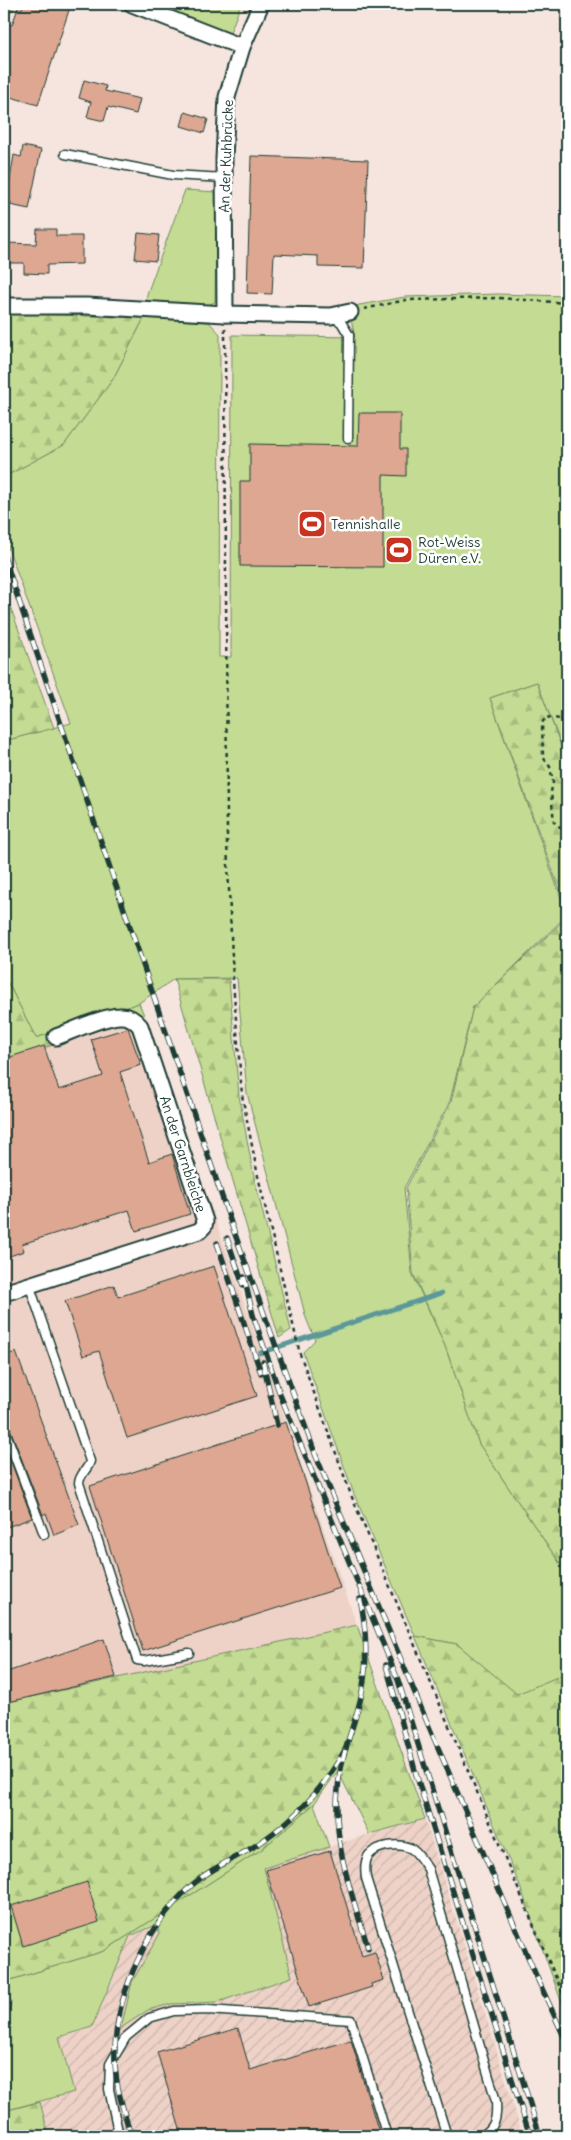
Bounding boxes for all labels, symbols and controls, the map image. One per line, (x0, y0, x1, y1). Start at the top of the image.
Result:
street label: An der Kuhbrücke (215, 99, 237, 213)
sports icon: Tennishalle (297, 509, 327, 539)
place label: Tennishalle (331, 515, 401, 533)
place label: Rot-Weiss Düren e.V. (418, 533, 481, 567)
sports icon: Rot-Weiss Düren e.V. (384, 535, 414, 565)
street label: An der Garnbleiche (156, 1093, 210, 1215)

